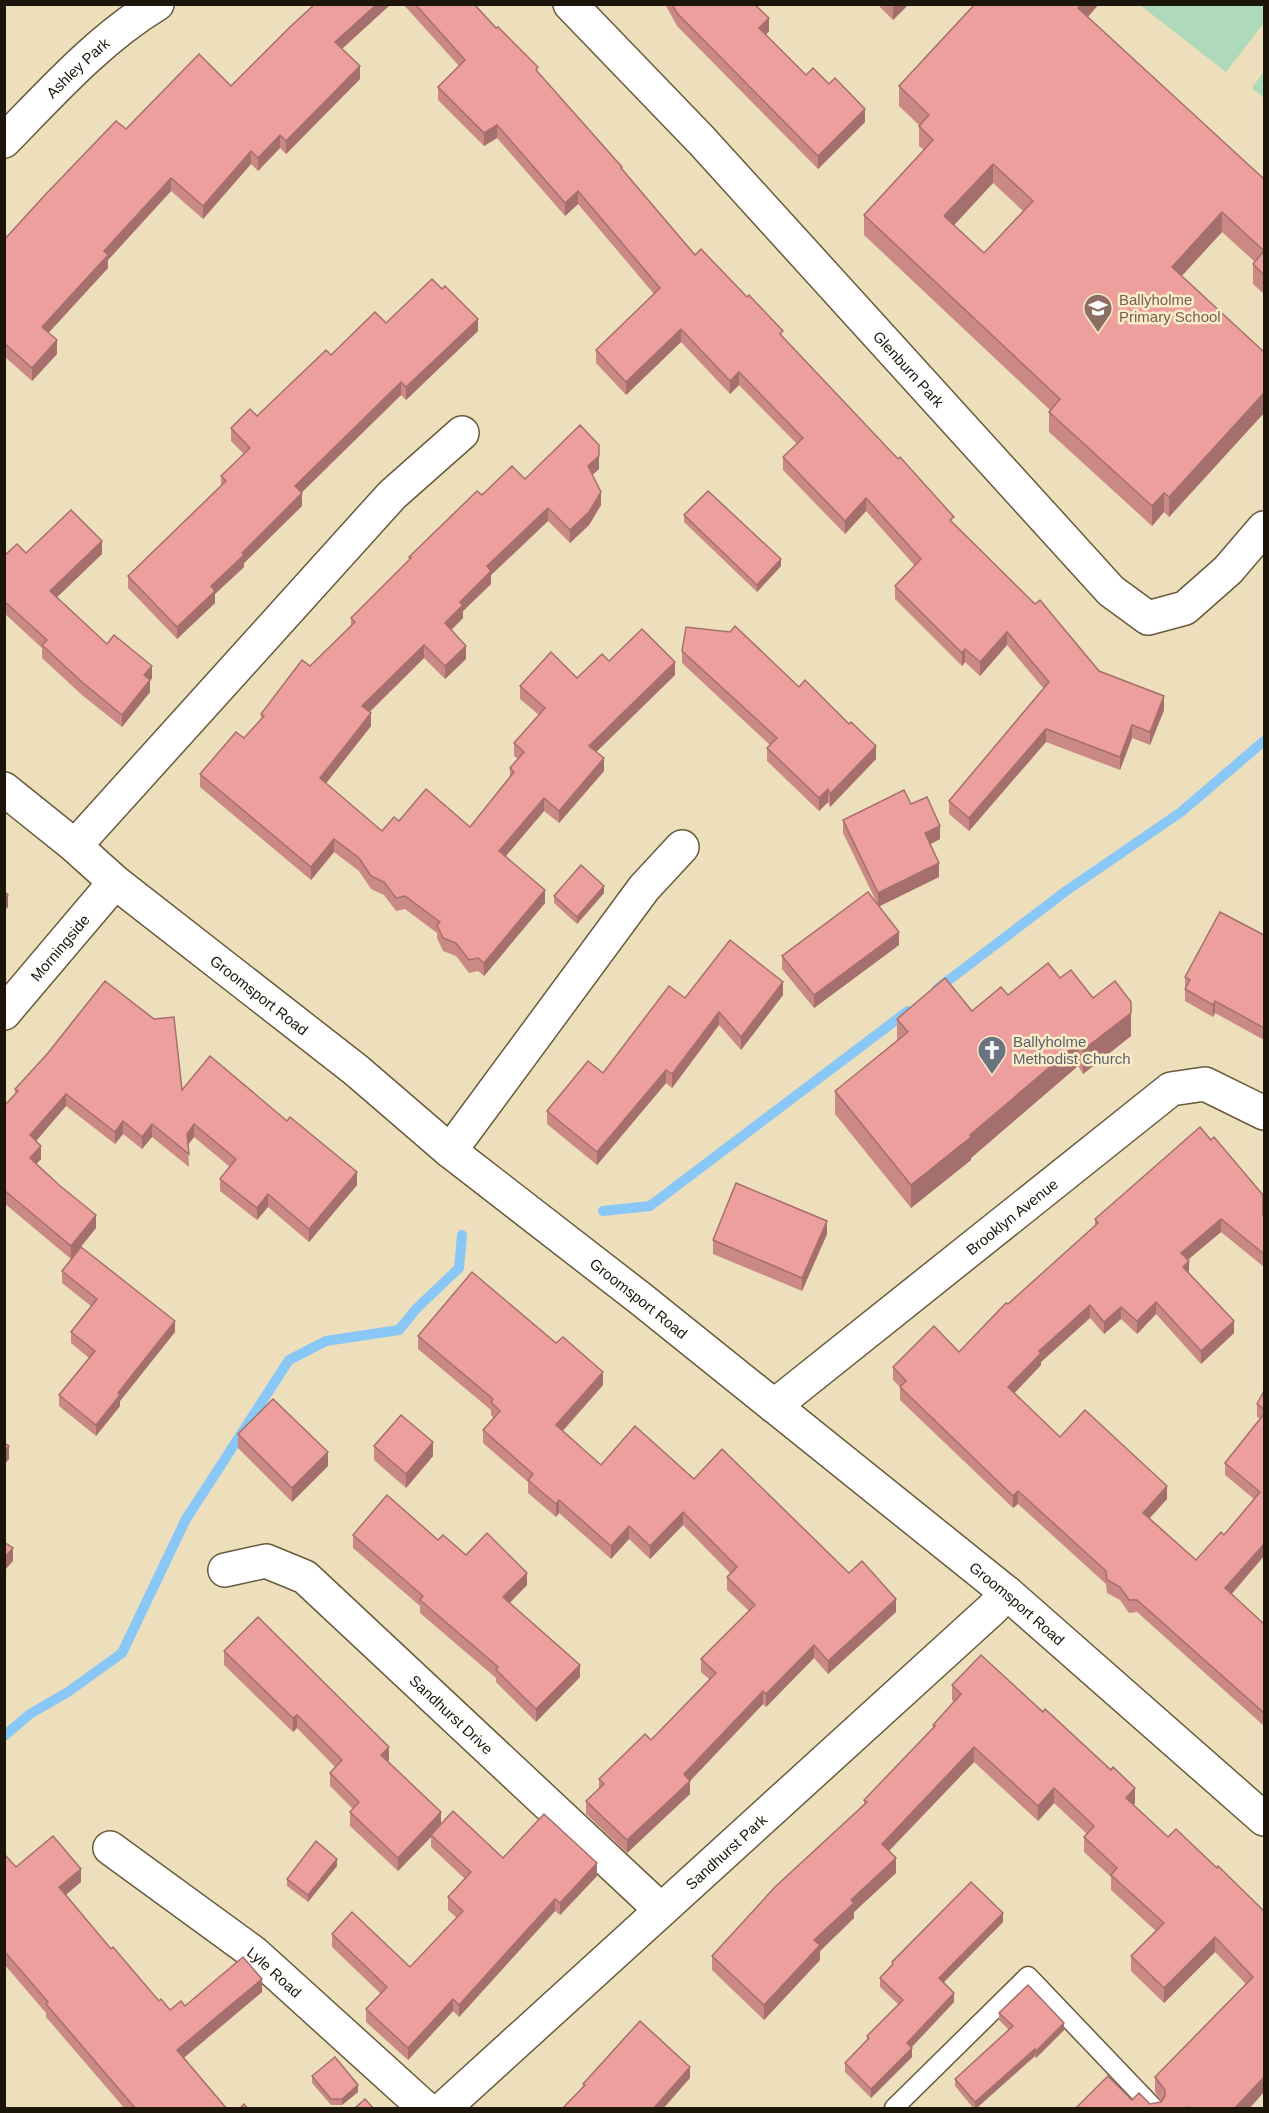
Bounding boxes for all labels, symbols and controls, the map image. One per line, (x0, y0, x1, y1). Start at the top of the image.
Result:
street label: Ashley Park (43, 33, 113, 101)
place label: Ballyholme Primary School (1119, 291, 1221, 325)
school or university icon: Ballyholme Primary School (1082, 292, 1114, 334)
street label: Glenburn Park (870, 327, 948, 411)
street label: Morningside (27, 911, 93, 984)
street label: Groomsport Road (207, 951, 312, 1038)
place label: Ballyholme Methodist Church (1013, 1033, 1131, 1067)
church icon: Ballyholme Methodist Church (976, 1034, 1008, 1076)
street label: Brooklyn Avenue (962, 1175, 1061, 1258)
street label: Groomsport Road (587, 1254, 691, 1342)
street label: Groomsport Road (966, 1558, 1068, 1648)
street label: Sandhurst Drive (407, 1671, 497, 1757)
street label: Sandhurst Park (682, 1810, 770, 1893)
street label: Lyle Road (244, 1943, 305, 2000)

